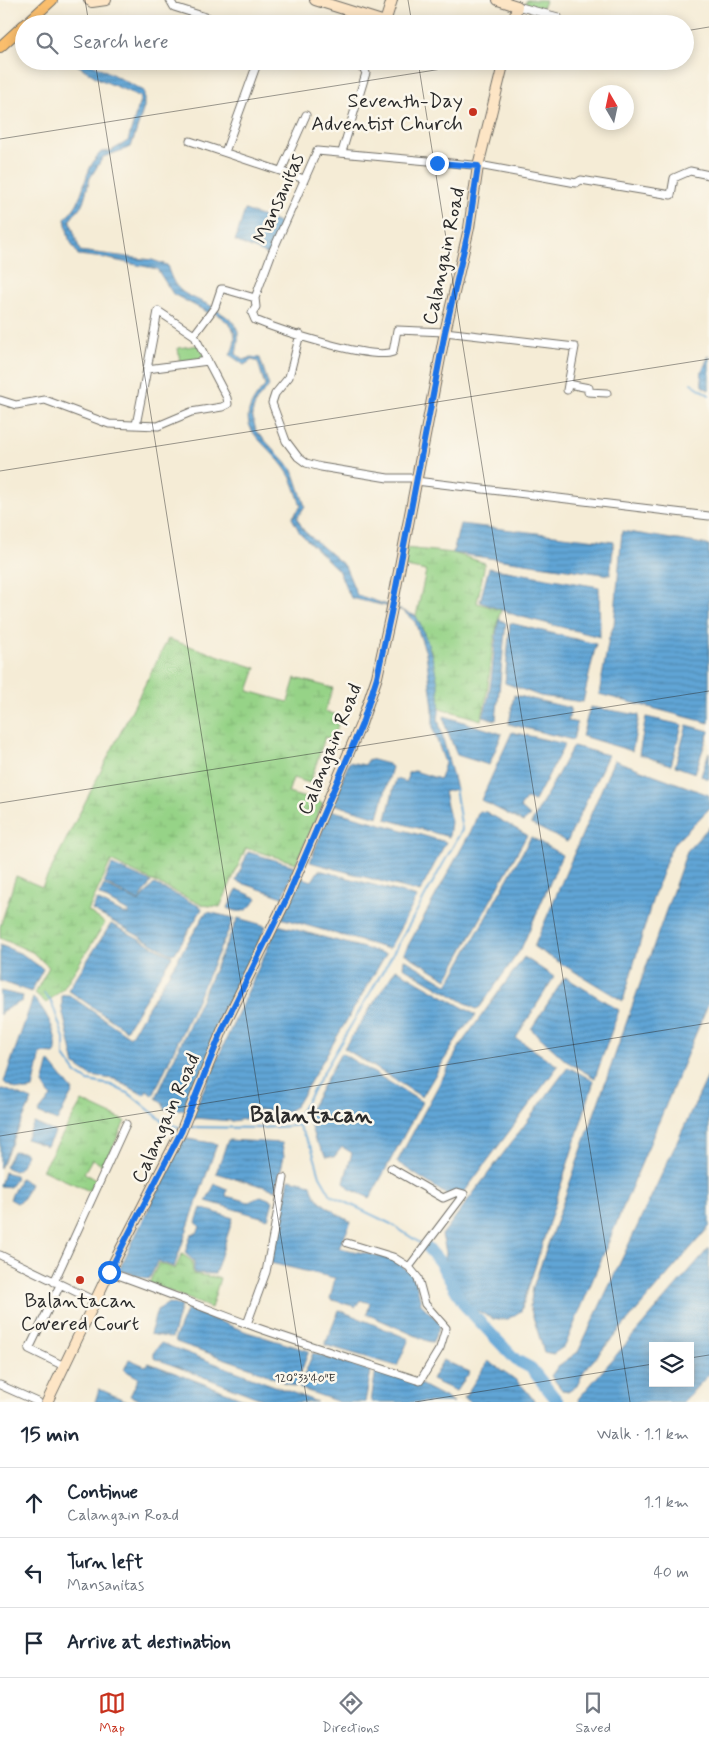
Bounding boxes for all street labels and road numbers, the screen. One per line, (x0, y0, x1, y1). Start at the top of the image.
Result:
street label: Mansanitas (247, 149, 311, 248)
street label: Calangain Road (417, 185, 472, 327)
street label: Calangain Road (292, 680, 369, 819)
street label: Calangain Road (126, 1049, 207, 1188)

